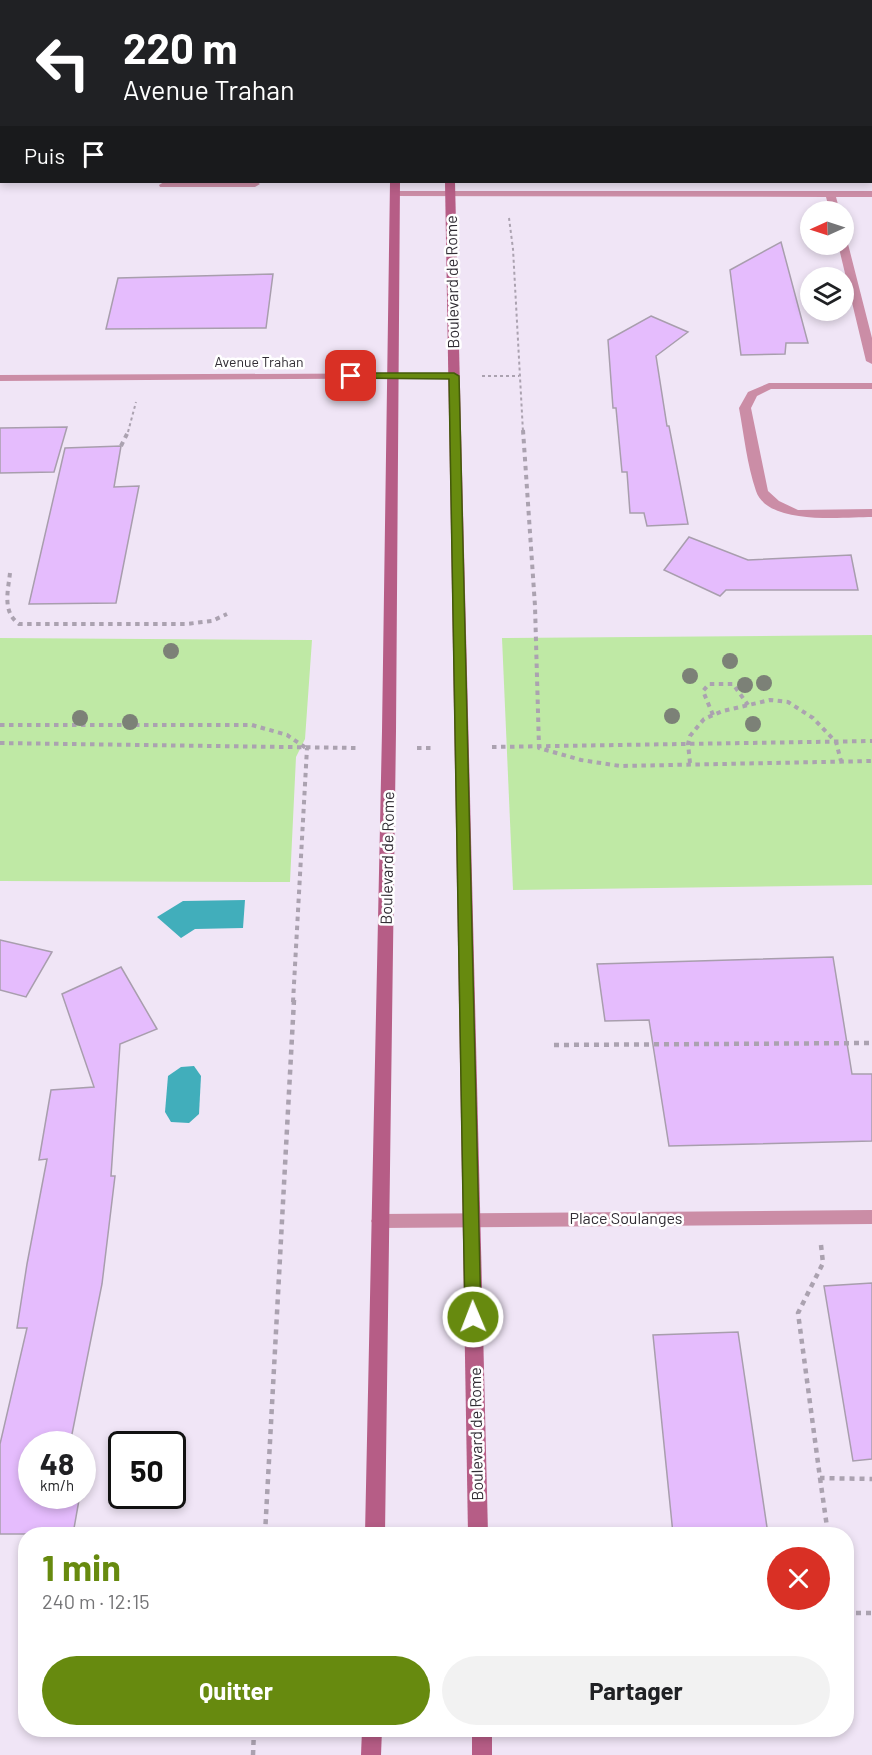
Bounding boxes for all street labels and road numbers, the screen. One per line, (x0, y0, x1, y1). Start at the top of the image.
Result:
street label: Boulevard de Rome (441, 215, 462, 349)
street label: Avenue Trahan (215, 353, 303, 370)
street label: Boulevard de Rome (376, 791, 397, 925)
street label: Place Soulanges (569, 1208, 683, 1227)
street label: Boulevard de Rome (465, 1367, 486, 1501)

